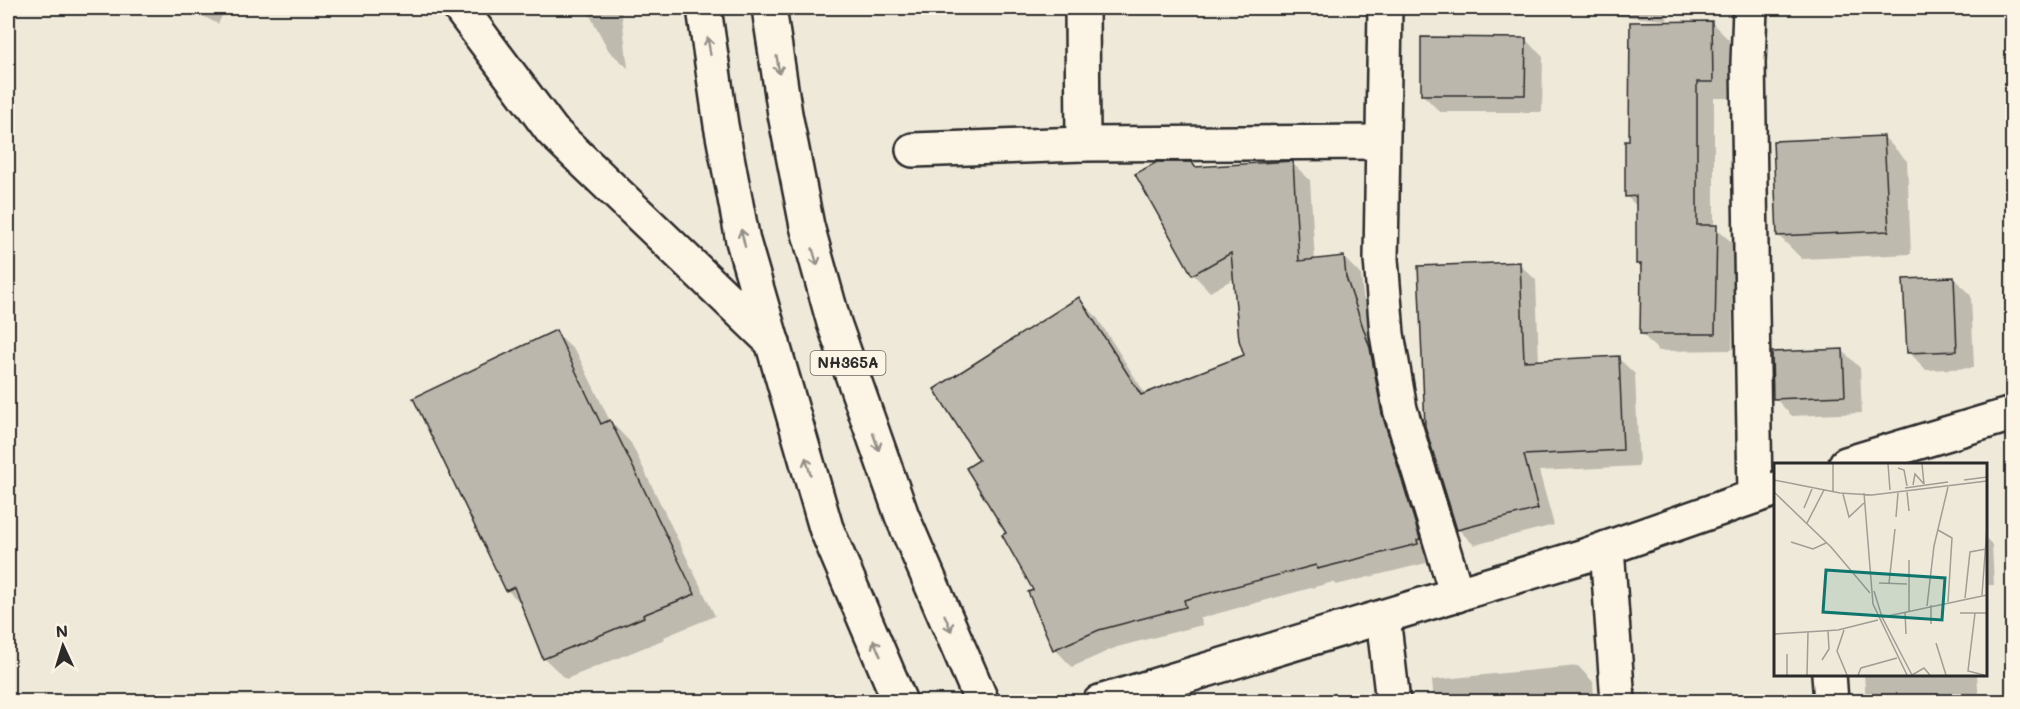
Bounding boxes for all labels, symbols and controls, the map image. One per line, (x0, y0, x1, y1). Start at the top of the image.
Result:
one-way arrow (704, 37, 715, 56)
one-way arrow (772, 55, 783, 75)
one-way arrow (737, 229, 748, 248)
one-way arrow (810, 247, 822, 266)
road number: NH365A (810, 351, 886, 375)
one-way arrow (872, 432, 883, 451)
one-way arrow (802, 457, 813, 476)
inset map (1774, 463, 1987, 676)
one-way arrow (943, 613, 955, 631)
north arrow (33, 616, 93, 676)
text: N (55, 620, 69, 641)
one-way arrow (871, 639, 882, 657)

